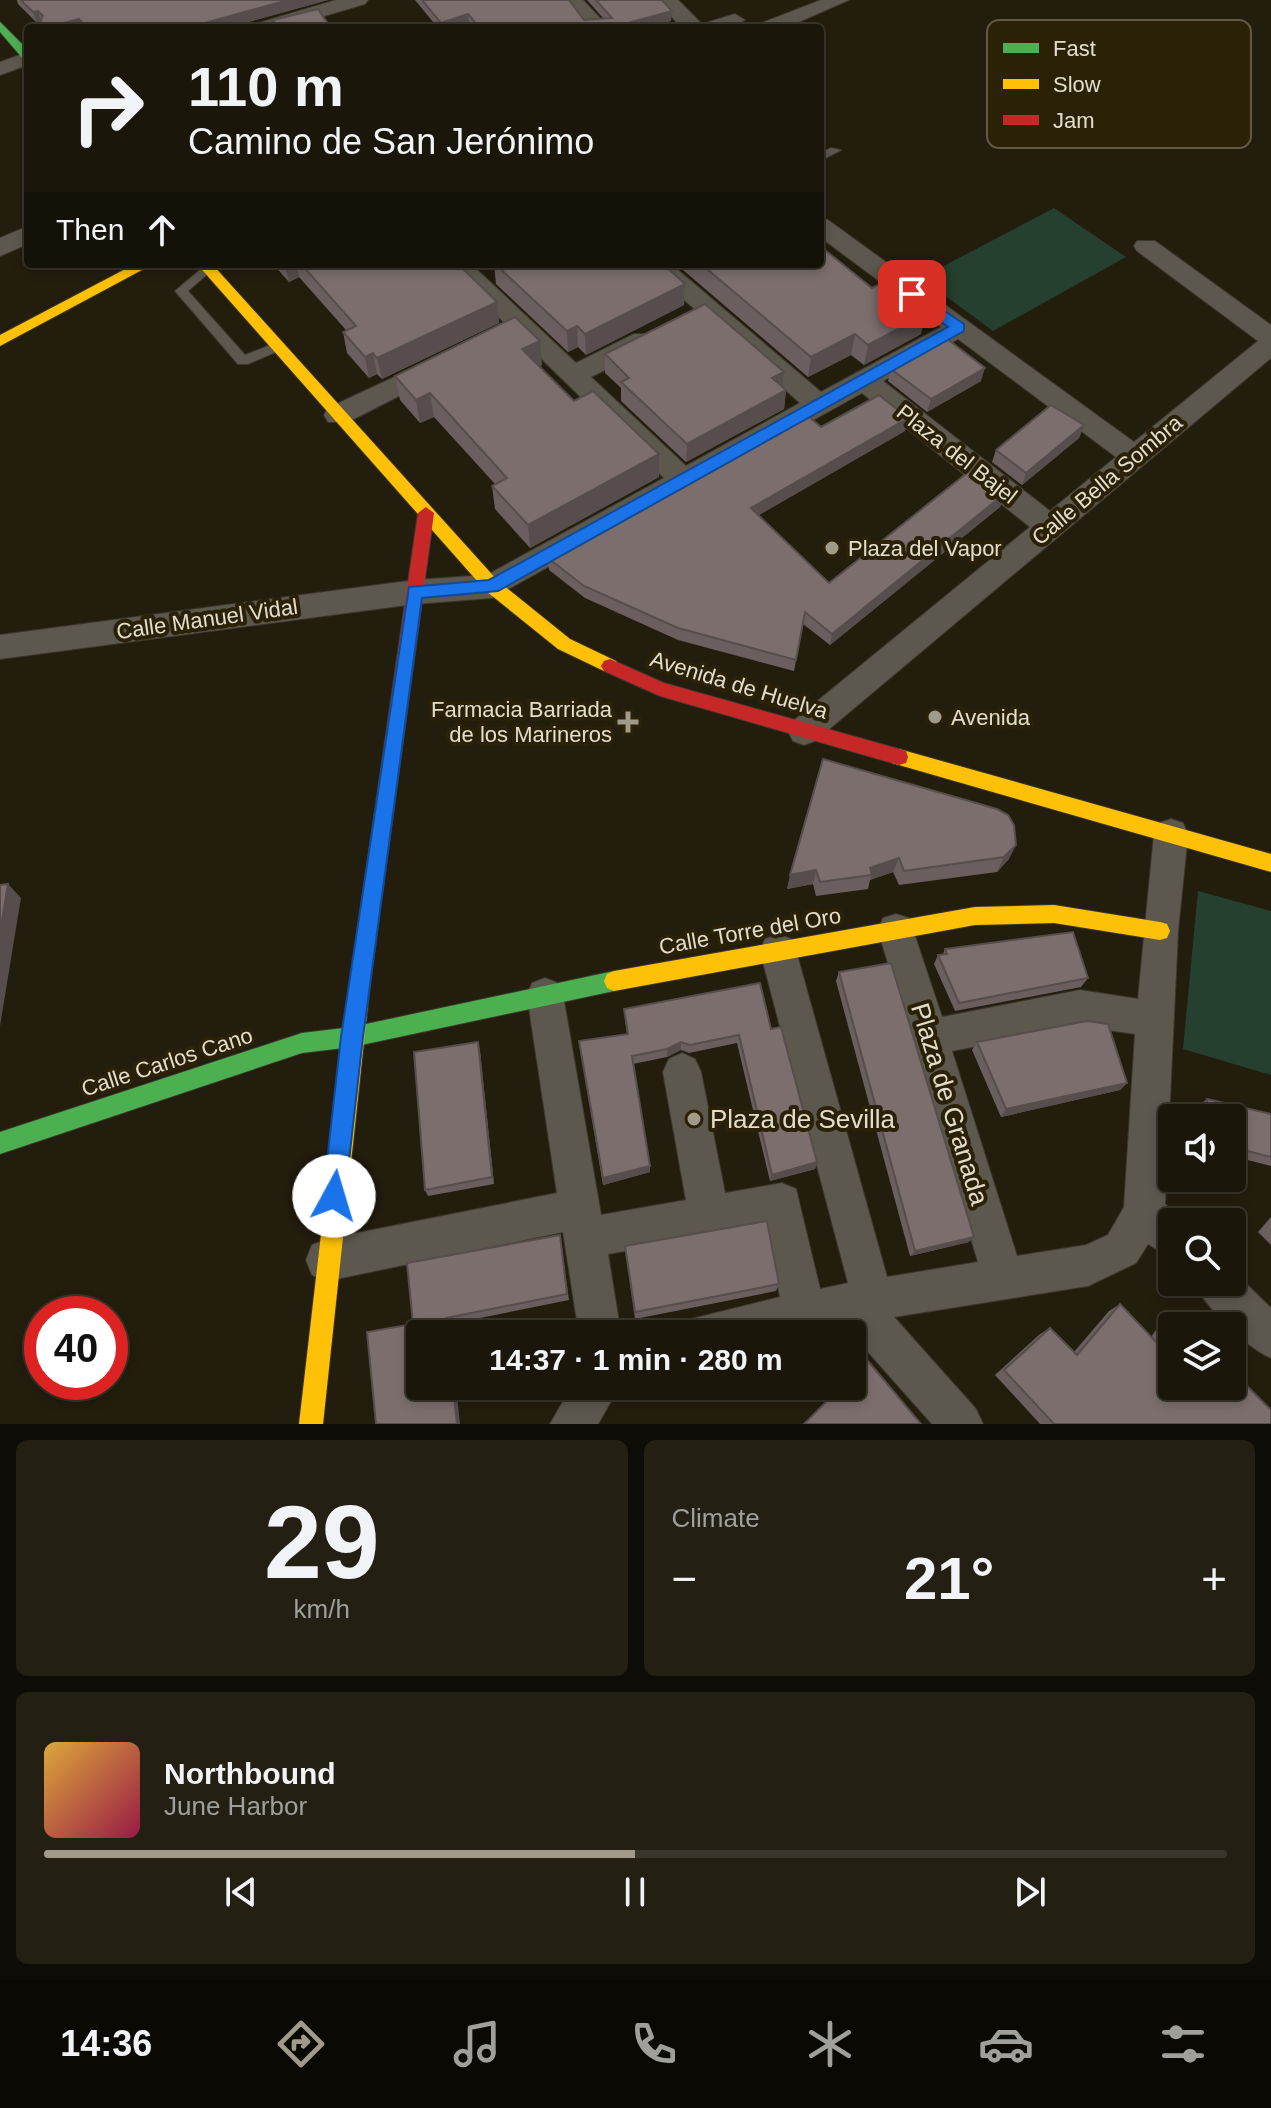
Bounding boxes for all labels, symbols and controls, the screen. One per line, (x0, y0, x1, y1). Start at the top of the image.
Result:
legend (987, 20, 1251, 148)
text: Fast (1053, 36, 1096, 61)
text: 110 m (188, 55, 344, 118)
icon: right (56, 56, 160, 160)
text: Slow (1053, 72, 1101, 97)
text: Jam (1053, 108, 1095, 133)
text: Camino de San Jerónimo (188, 121, 594, 162)
icon: ahead (140, 208, 184, 252)
text: Then (56, 213, 124, 246)
pin (878, 260, 946, 328)
icon: arrive (890, 272, 934, 316)
street label: Plaza del Bajel (892, 399, 1022, 509)
street label: Calle Bella Sombra (1027, 409, 1188, 550)
place label: Plaza del Vapor (848, 536, 1002, 561)
marker: Plaza del Vapor (823, 539, 841, 557)
street label: Calle Manuel Vidal (115, 594, 299, 644)
street label: Avenida de Huelva (647, 646, 831, 724)
place label: Farmacia Barriada de los Marineros (431, 697, 613, 747)
place label: Avenida (951, 705, 1031, 730)
marker: Avenida (926, 708, 944, 726)
marker: Farmacia Barriada de los Marineros (619, 713, 637, 731)
street label: Calle Torre del Oro (657, 903, 843, 959)
street label: Plaza de Granada (905, 999, 995, 1209)
street label: Calle Carlos Cano (78, 1023, 256, 1101)
place label: Plaza de Sevilla (710, 1104, 896, 1134)
map controls (1158, 1104, 1246, 1400)
button: sound (1158, 1104, 1246, 1192)
marker: Plaza de Sevilla (685, 1110, 703, 1128)
position arrow (292, 1154, 376, 1238)
button: search (1158, 1208, 1246, 1296)
speed limit sign: 40 (24, 1296, 128, 1400)
button: layers (1158, 1312, 1246, 1400)
text: 14:37 · 1 min · 280 m (489, 1343, 783, 1376)
text: 29 (264, 1484, 380, 1600)
text: Climate (672, 1503, 760, 1533)
text: 21° (904, 1545, 995, 1612)
text: − (672, 1554, 697, 1603)
text: + (1201, 1554, 1227, 1603)
text: km/h (294, 1594, 350, 1624)
text: Northbound (164, 1757, 336, 1790)
text: June Harbor (164, 1791, 307, 1821)
icon: previous (219, 1870, 263, 1914)
icon: pause (613, 1870, 657, 1914)
icon: next (1008, 1870, 1052, 1914)
icon: directions (273, 2016, 329, 2072)
icon: music (449, 2016, 505, 2072)
icon: phone (626, 2016, 682, 2072)
icon: climate (802, 2016, 858, 2072)
icon: car (978, 2016, 1034, 2072)
icon: filters (1155, 2016, 1211, 2072)
text: 14:36 (60, 2023, 152, 2064)

